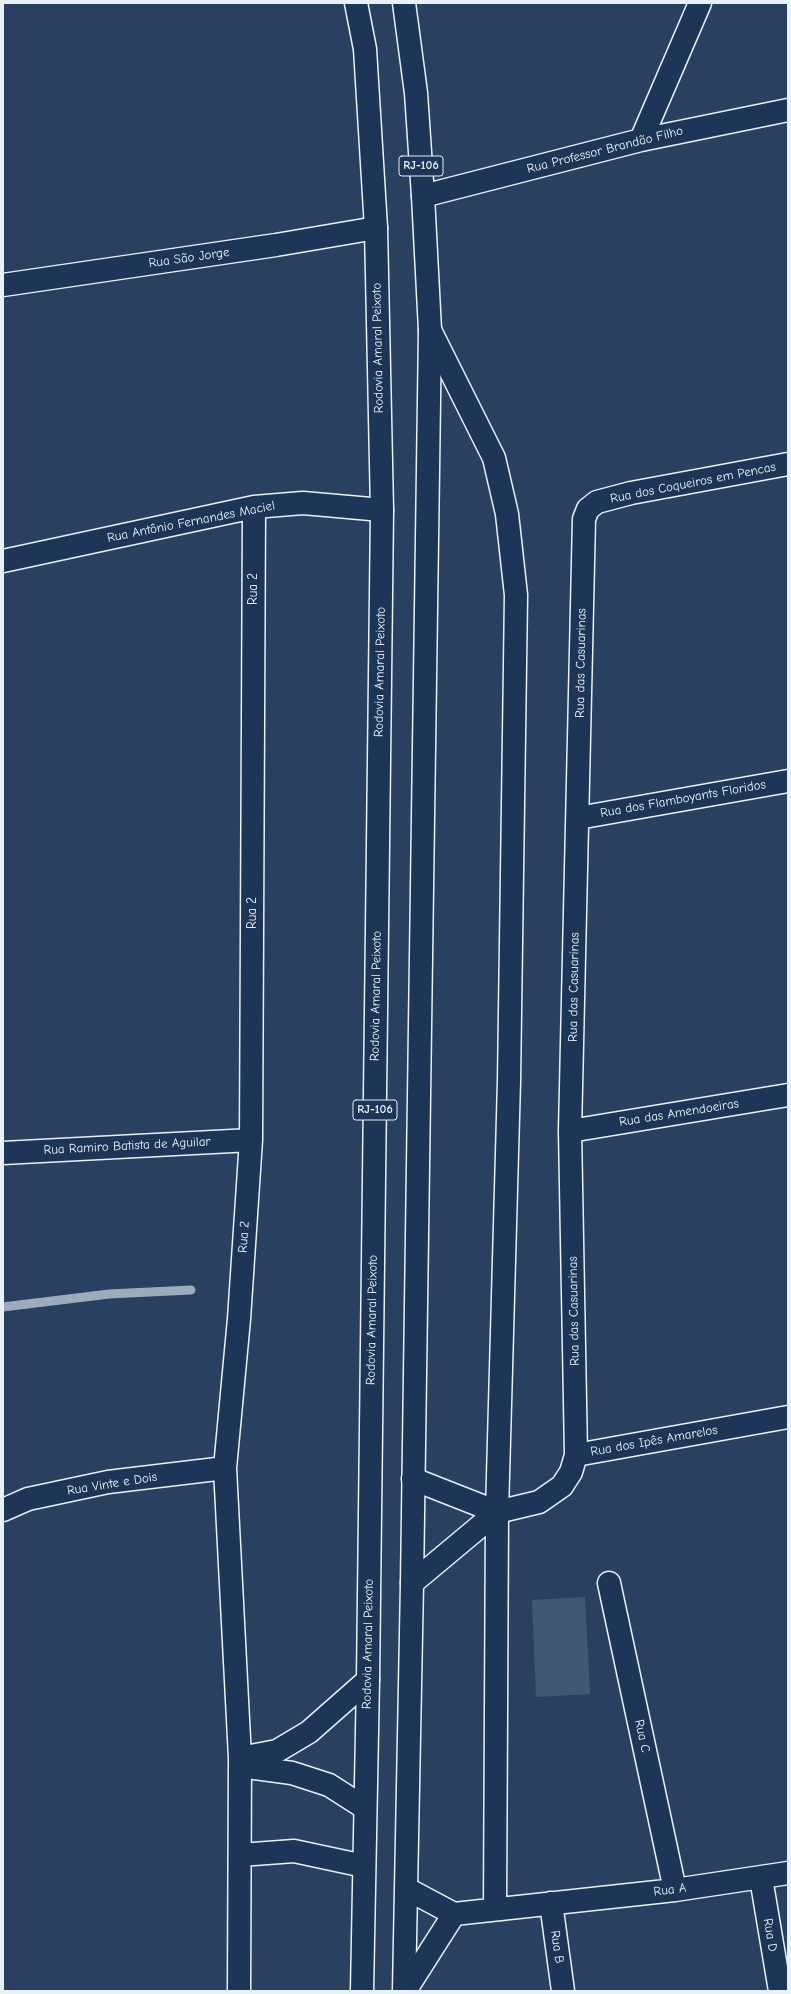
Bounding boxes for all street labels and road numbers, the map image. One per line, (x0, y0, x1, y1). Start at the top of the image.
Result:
street label: Rua Professor Brandão Filho (525, 123, 685, 177)
road number: RJ-106 (399, 156, 443, 176)
street label: Rua São Jorge (148, 245, 230, 271)
street label: Rodovia Amaral Peixoto (369, 283, 387, 413)
street label: Rua dos Coqueiros em Pencas (609, 459, 777, 507)
street label: Rua Antônio Fernandes Maciel (106, 498, 276, 546)
street label: Rua 2 (245, 573, 261, 605)
street label: Rodovia Amaral Peixoto (371, 607, 389, 737)
street label: Rua das Casuarinas (572, 608, 590, 718)
street label: Rua dos Flamboyants Floridos (599, 777, 767, 821)
street label: Rua 2 (244, 897, 260, 929)
street label: Rodovia Amaral Peixoto (367, 931, 385, 1061)
street label: Rua das Casuarinas (565, 932, 583, 1042)
street label: Rua das Amendoeiras (618, 1096, 740, 1130)
road number: RJ-106 (353, 1100, 397, 1120)
street label: Rua Ramiro Batista de Aguilar (43, 1134, 211, 1158)
street label: Rua 2 (235, 1220, 253, 1254)
street label: Rodovia Amaral Peixoto (363, 1255, 381, 1385)
street label: Rua das Casuarinas (565, 1256, 583, 1366)
street label: Rua dos Ipês Amarelos (589, 1422, 719, 1460)
street label: Rua Vinte e Dois (66, 1469, 158, 1499)
street label: Rodovia Amaral Peixoto (359, 1579, 377, 1709)
street label: Rua C (631, 1718, 653, 1754)
street label: Rua A (653, 1880, 687, 1900)
street label: Rua D (760, 1917, 780, 1953)
street label: Rua B (547, 1929, 567, 1965)

